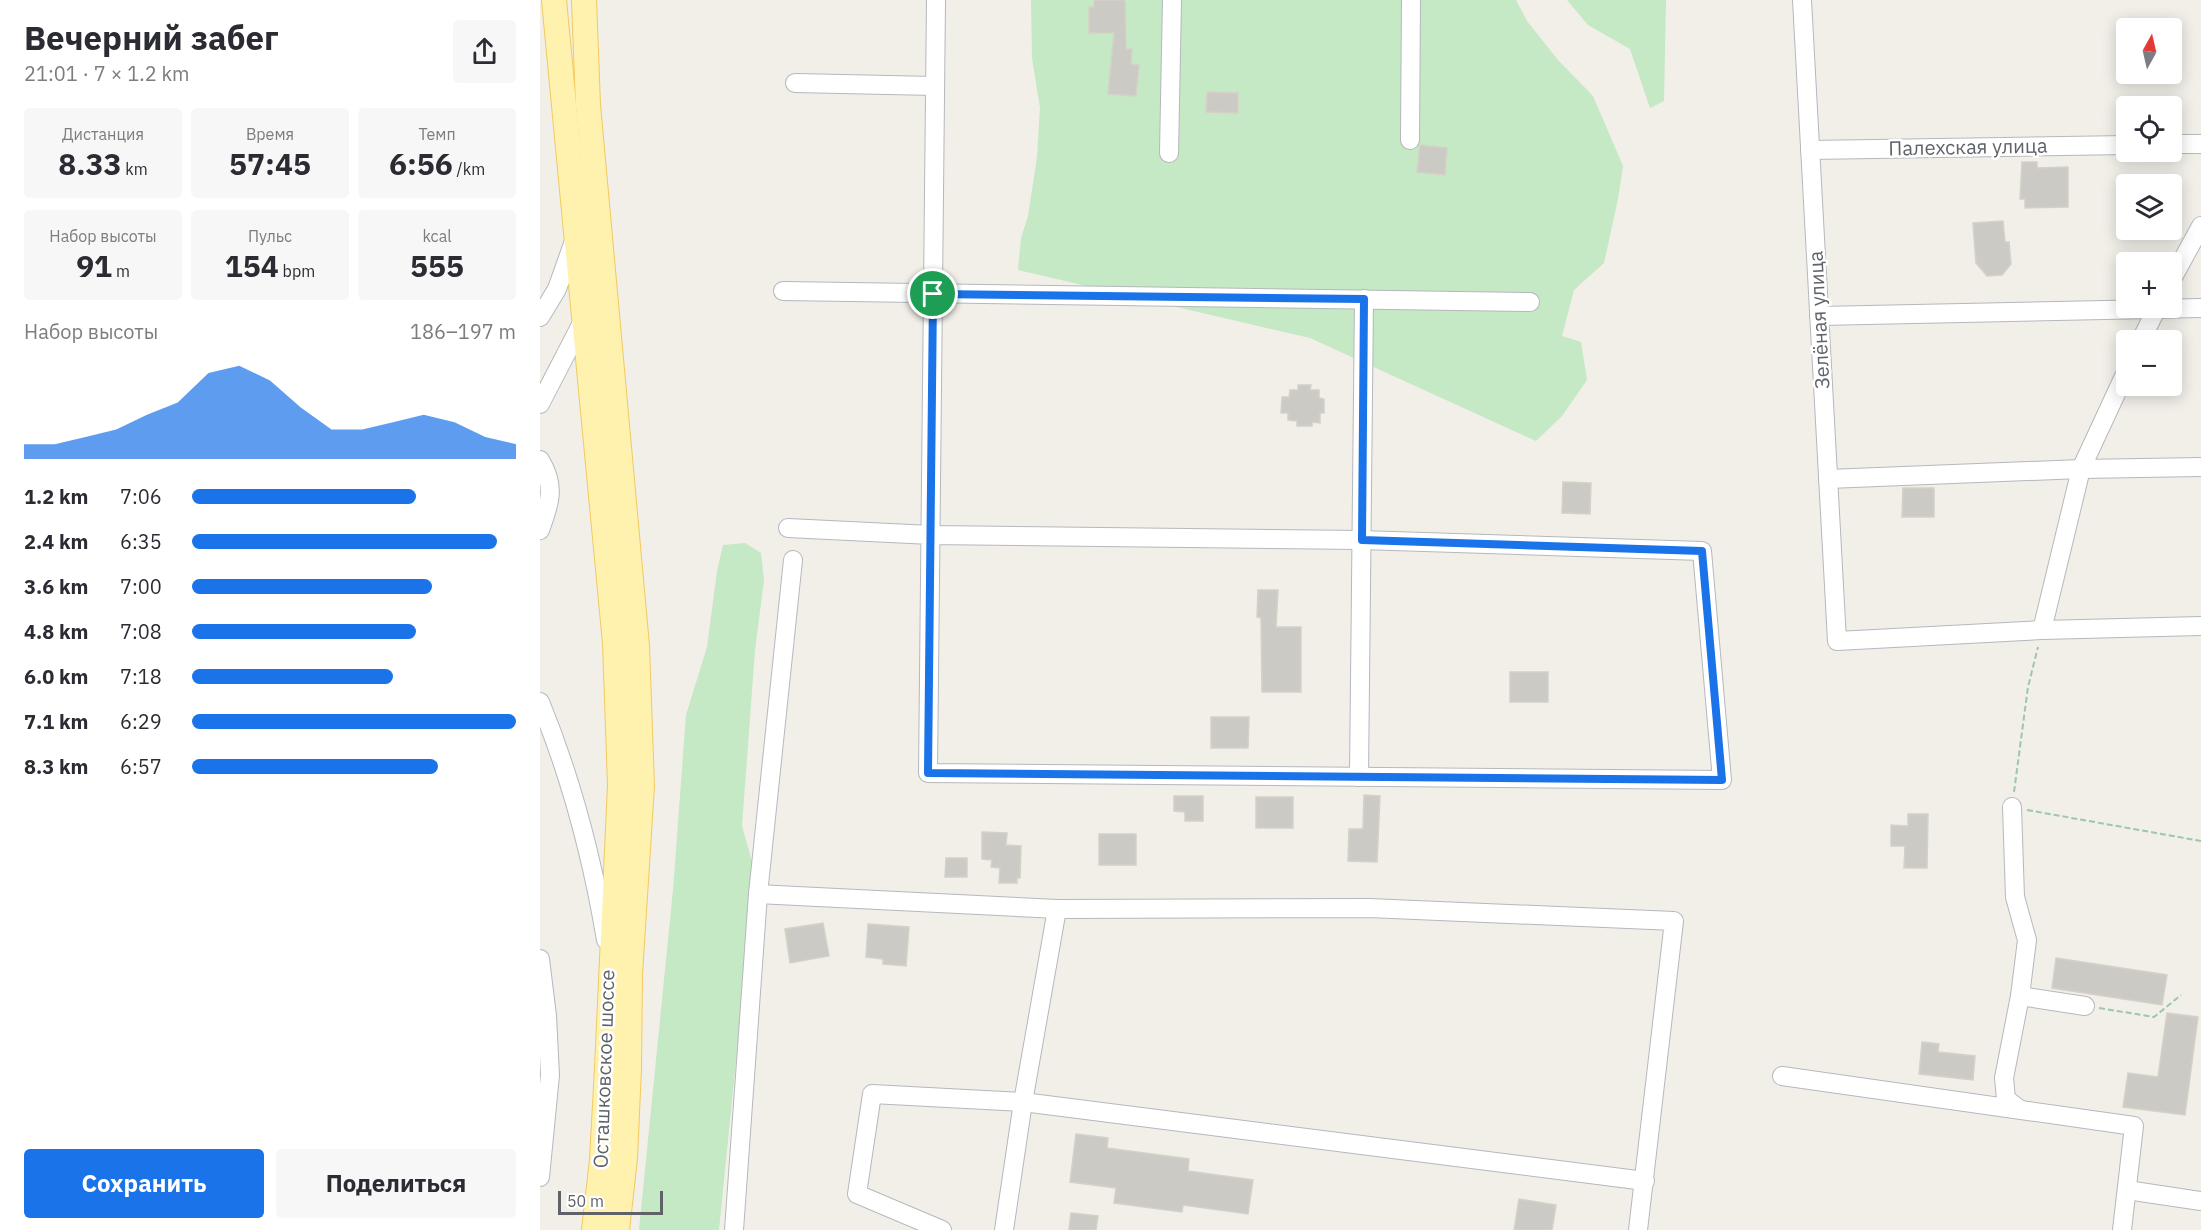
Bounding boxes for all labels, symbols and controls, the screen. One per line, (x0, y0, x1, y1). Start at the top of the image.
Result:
text: Вечерний забег (24, 16, 279, 59)
north arrow (2116, 18, 2182, 84)
map controls (2116, 18, 2182, 396)
button: share (453, 20, 516, 83)
text: 21:01 · 7 × 1.2 km (24, 60, 189, 87)
button: locate (2116, 96, 2182, 162)
text: Дистанция (62, 124, 144, 144)
text: Время (246, 124, 294, 144)
text: Темп (418, 124, 456, 144)
street label: Палехская улица (1888, 132, 2048, 161)
text: 8.33 (58, 144, 122, 183)
text: 57:45 (229, 144, 311, 183)
text: 6:56 (389, 144, 453, 183)
text: km (122, 159, 148, 179)
text: /km (453, 159, 485, 179)
button: layers (2116, 174, 2182, 240)
text: Набор высоты (49, 226, 157, 246)
text: Пульс (248, 226, 292, 246)
text: kcal (422, 226, 452, 246)
text: 91 (76, 246, 112, 285)
text: 154 (225, 246, 279, 285)
text: 555 (410, 246, 464, 285)
street label: Зелёная улица (1801, 250, 1836, 390)
button: + (2116, 252, 2182, 318)
text: m (112, 261, 130, 281)
text: bpm (279, 261, 315, 281)
pin (907, 268, 958, 319)
icon: arrive (916, 277, 949, 310)
text: Набор высоты (24, 318, 158, 345)
text: 186–197 m (410, 318, 516, 345)
button: − (2116, 330, 2182, 396)
text: 1.2 km (24, 483, 88, 510)
text: 7:06 (120, 483, 162, 510)
text: 2.4 km (24, 528, 88, 555)
text: 6:35 (120, 528, 162, 555)
text: 3.6 km (24, 573, 88, 600)
text: 7:00 (120, 573, 162, 600)
text: 4.8 km (24, 618, 88, 645)
text: 7:08 (120, 618, 162, 645)
text: 6.0 km (24, 663, 88, 690)
text: 7:18 (120, 663, 162, 690)
text: 7.1 km (24, 708, 88, 735)
text: 6:29 (120, 708, 162, 735)
text: 8.3 km (24, 753, 88, 780)
text: 6:57 (120, 753, 162, 780)
street label: Осташковское шоссе (587, 969, 620, 1169)
button: Сохранить (24, 1149, 264, 1218)
button: Поделиться (276, 1149, 516, 1218)
scale bar (558, 1188, 663, 1216)
text: 50 m (567, 1191, 604, 1211)

